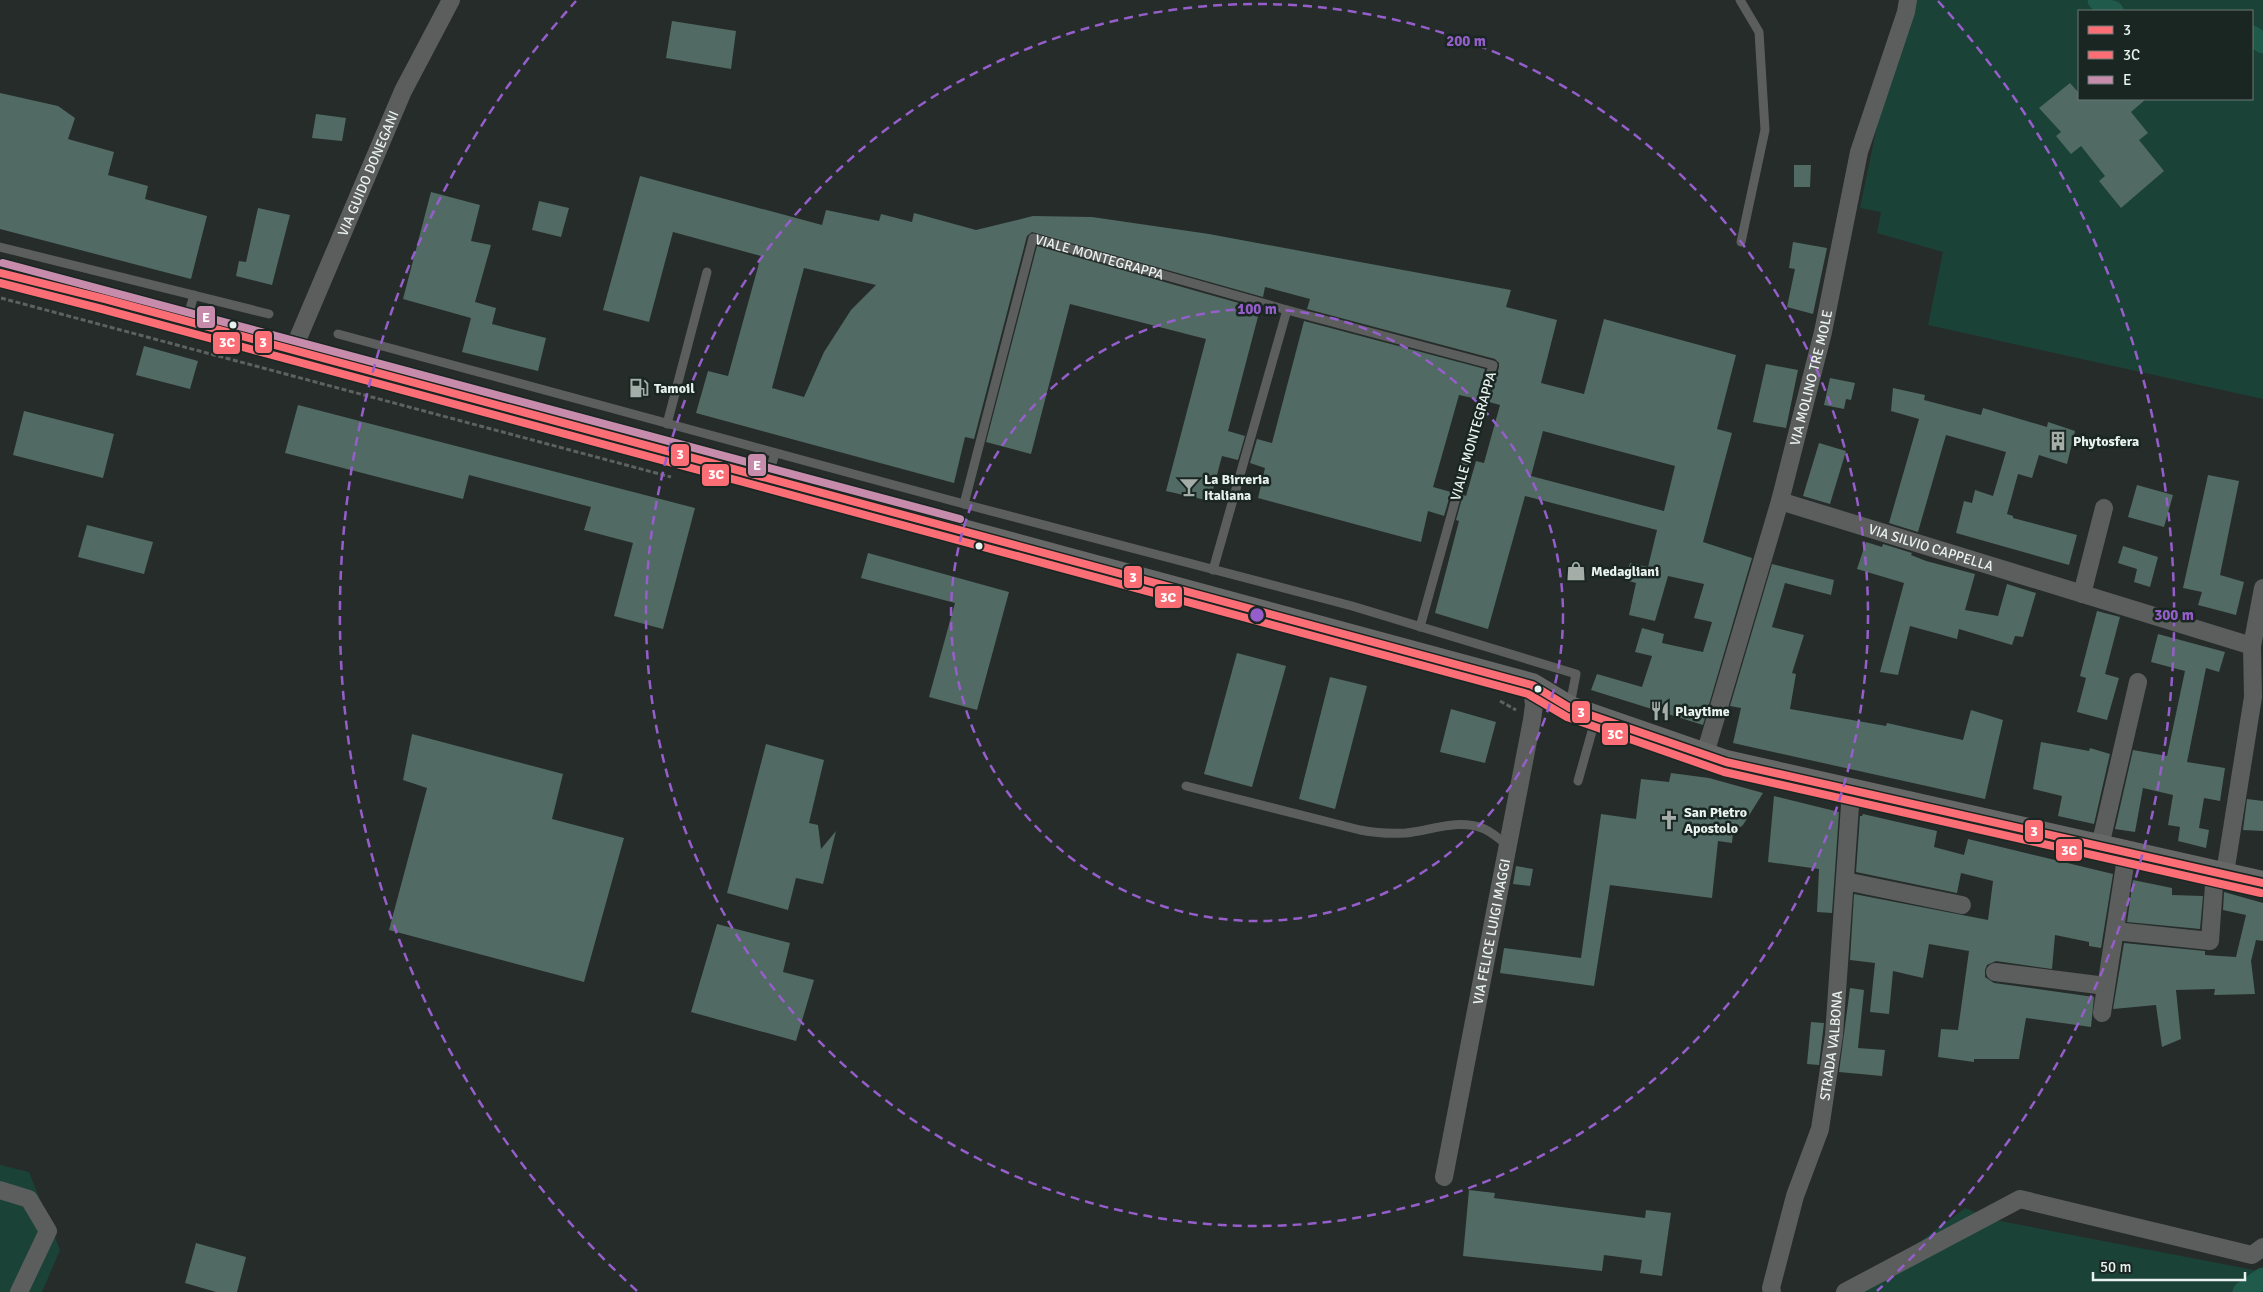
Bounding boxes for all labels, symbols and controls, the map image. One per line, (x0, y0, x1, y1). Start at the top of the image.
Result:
legend (2078, 10, 2253, 100)
text: 3 (2123, 21, 2131, 39)
text: 200 m (1446, 32, 1486, 50)
text: 3C (2123, 46, 2140, 64)
text: E (2123, 71, 2132, 89)
street label: VIA GUIDO DONEGANI (334, 108, 403, 239)
street label: VIALE MONTEGRAPPA (1033, 231, 1166, 284)
text: 100 m (1237, 300, 1277, 318)
line badge: E (196, 305, 216, 329)
street label: VIA MOLINO TRE MOLE (1786, 308, 1836, 448)
text: E (202, 309, 210, 326)
unlabelled marker (228, 320, 238, 330)
line badge: 3 (254, 330, 273, 354)
line badge: 3C (212, 331, 241, 355)
text: 3C (219, 334, 236, 351)
text: 3 (259, 334, 267, 351)
street label: VIALE MONTEGRAPPA (1447, 369, 1500, 503)
fuel station icon: Tamoil (628, 377, 650, 399)
place label: Tamoil (654, 380, 695, 397)
building icon: Phytosfera (2047, 430, 2069, 452)
place label: Phytosfera (2073, 433, 2139, 450)
line badge: 3 (670, 443, 690, 467)
text: 3 (676, 446, 684, 463)
line badge: E (747, 453, 767, 477)
text: E (753, 457, 761, 474)
line badge: 3C (701, 463, 730, 487)
text: 3C (708, 466, 725, 483)
place label: La Birreria Italiana (1204, 471, 1269, 504)
bar icon: La Birreria Italiana (1178, 476, 1200, 498)
street label: VIA SILVIO CAPPELLA (1866, 521, 1996, 575)
unlabelled marker (974, 541, 984, 551)
shop icon: Medagliani (1565, 560, 1587, 582)
place label: Medagliani (1591, 563, 1659, 580)
line badge: 3 (1123, 565, 1143, 589)
text: 3 (1129, 569, 1137, 586)
line badge: 3C (1154, 585, 1183, 609)
text: 3C (1160, 589, 1177, 606)
centre of rings (1248, 606, 1266, 624)
text: 300 m (2154, 606, 2194, 624)
unlabelled marker (1533, 684, 1543, 694)
line badge: 3 (1571, 700, 1591, 724)
restaurant icon: Playtime (1649, 700, 1671, 722)
place label: Playtime (1675, 703, 1730, 720)
text: 3 (1577, 704, 1585, 721)
line badge: 3C (1601, 722, 1629, 746)
text: 3C (1607, 726, 1624, 743)
place label: San Pietro Apostolo (1684, 804, 1747, 837)
church icon: San Pietro Apostolo (1658, 809, 1680, 831)
line badge: 3 (2024, 819, 2044, 843)
text: 3 (2030, 823, 2038, 840)
line badge: 3C (2055, 838, 2083, 862)
text: 3C (2061, 842, 2078, 859)
street label: VIA FELICE LUIGI MAGGI (1469, 857, 1514, 1006)
street label: STRADA VALBONA (1816, 990, 1846, 1102)
scale bar (2093, 1250, 2246, 1282)
text: 50 m (2100, 1258, 2131, 1276)

